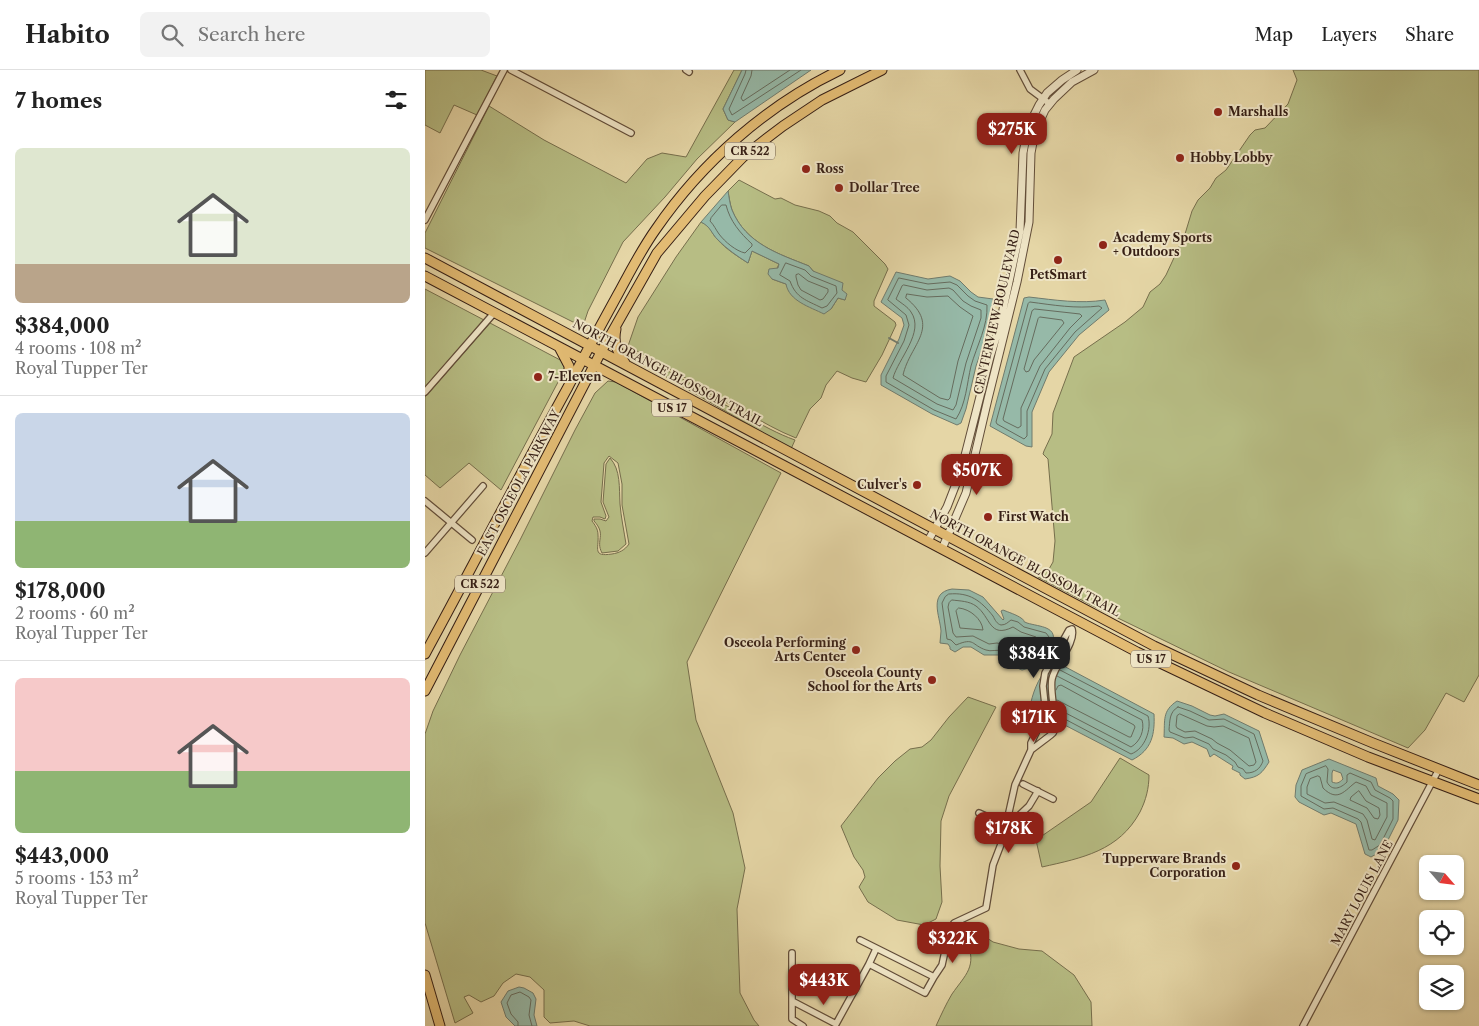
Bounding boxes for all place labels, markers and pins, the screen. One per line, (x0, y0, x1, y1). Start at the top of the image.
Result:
place label: Marshalls (1228, 104, 1289, 119)
marker: Marshalls (1212, 106, 1224, 118)
pin: $275K (977, 112, 1047, 155)
place label: Hobby Lobby (1190, 150, 1273, 165)
marker: Hobby Lobby (1174, 152, 1186, 164)
place label: Ross (816, 161, 844, 176)
marker: Ross (800, 163, 812, 175)
place label: Dollar Tree (849, 180, 920, 195)
marker: Dollar Tree (833, 182, 845, 194)
place label: Academy Sports + Outdoors (1112, 230, 1213, 259)
marker: Academy Sports + Outdoors (1097, 239, 1109, 251)
marker: PetSmart (1052, 254, 1064, 266)
place label: PetSmart (1029, 267, 1087, 282)
place label: 7-Eleven (548, 369, 602, 384)
marker: 7-Eleven (532, 371, 544, 383)
pin: $507K (942, 454, 1012, 496)
place label: Culver's (857, 477, 907, 492)
marker: Culver's (911, 479, 923, 491)
place label: First Watch (998, 509, 1070, 524)
marker: First Watch (982, 511, 994, 523)
place label: Osceola Performing Arts Center (724, 635, 847, 664)
pin: $384K (999, 636, 1069, 679)
marker: Osceola Performing Arts Center (850, 644, 862, 656)
place label: Osceola County School for the Arts (807, 665, 923, 694)
marker: Osceola County School for the Arts (926, 674, 938, 686)
pin: $171K (999, 700, 1069, 743)
pin: $178K (974, 812, 1044, 854)
place label: Tupperware Brands Corporation (1103, 851, 1227, 880)
marker: Tupperware Brands Corporation (1230, 860, 1242, 872)
pin: $322K (918, 922, 988, 964)
pin: $443K (789, 964, 859, 1006)

